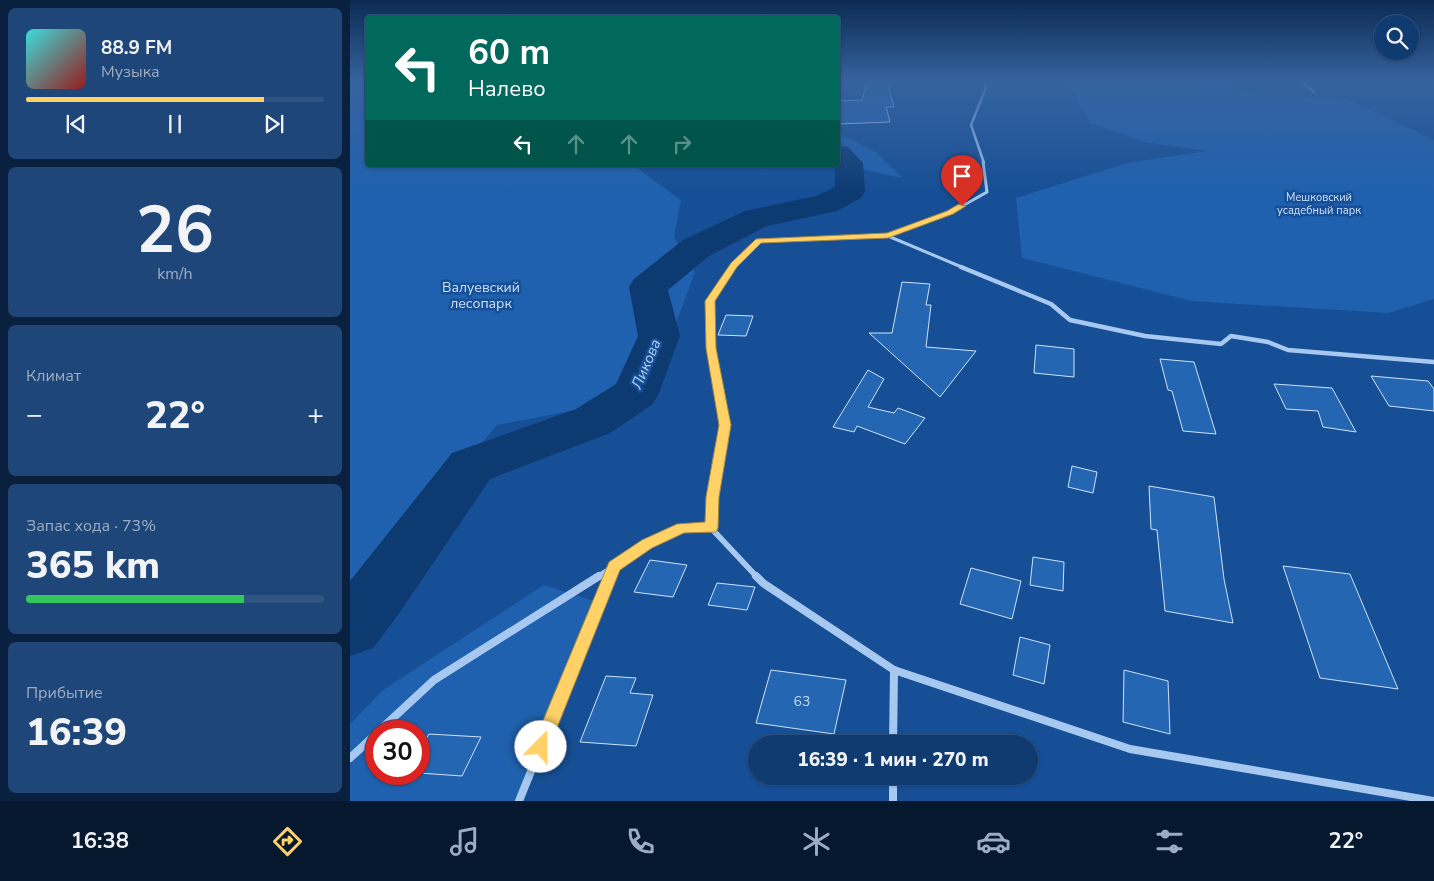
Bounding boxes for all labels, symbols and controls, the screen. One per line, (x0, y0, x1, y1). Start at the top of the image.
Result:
map controls (1374, 15, 1419, 60)
button: search (1374, 15, 1419, 60)
text: 60 m (468, 29, 550, 76)
text: 88.9 FM (101, 35, 172, 61)
icon: left (385, 35, 450, 100)
text: Музыка (101, 61, 160, 83)
text: Налево (468, 74, 546, 104)
icon: previous (62, 110, 90, 138)
icon: pause (161, 110, 189, 138)
icon: next (260, 110, 288, 138)
icon: left (509, 130, 537, 158)
icon: ahead (562, 130, 590, 158)
icon: ahead (615, 130, 643, 158)
icon: right (668, 130, 696, 158)
pin (941, 155, 983, 206)
icon: arrive (948, 162, 976, 190)
text: 26 (136, 186, 214, 275)
park label: Мешковский усадебный парк (1277, 190, 1361, 218)
text: km/h (157, 263, 193, 285)
park label: Валуевский лесопарк (442, 278, 520, 313)
water label: Ликова (626, 336, 665, 393)
text: Климат (26, 365, 81, 387)
text: 22° (145, 390, 205, 441)
text: − (26, 396, 43, 434)
text: + (307, 396, 324, 434)
text: Запас хода · 73% (26, 515, 156, 537)
text: 365 km (26, 540, 160, 591)
text: Прибытие (26, 682, 103, 704)
house number: 63 (794, 692, 810, 711)
text: 16:39 (26, 707, 127, 758)
speed limit sign: 30 (365, 720, 430, 785)
position arrow (514, 720, 566, 772)
text: 16:39 · 1 мин · 270 m (797, 747, 989, 773)
icon: directions (270, 824, 305, 859)
icon: music (447, 824, 482, 859)
icon: phone (623, 824, 658, 859)
icon: climate (799, 824, 834, 859)
icon: car (976, 824, 1011, 859)
icon: filters (1152, 824, 1187, 859)
text: 16:38 (71, 826, 129, 856)
text: 22° (1328, 826, 1363, 856)

